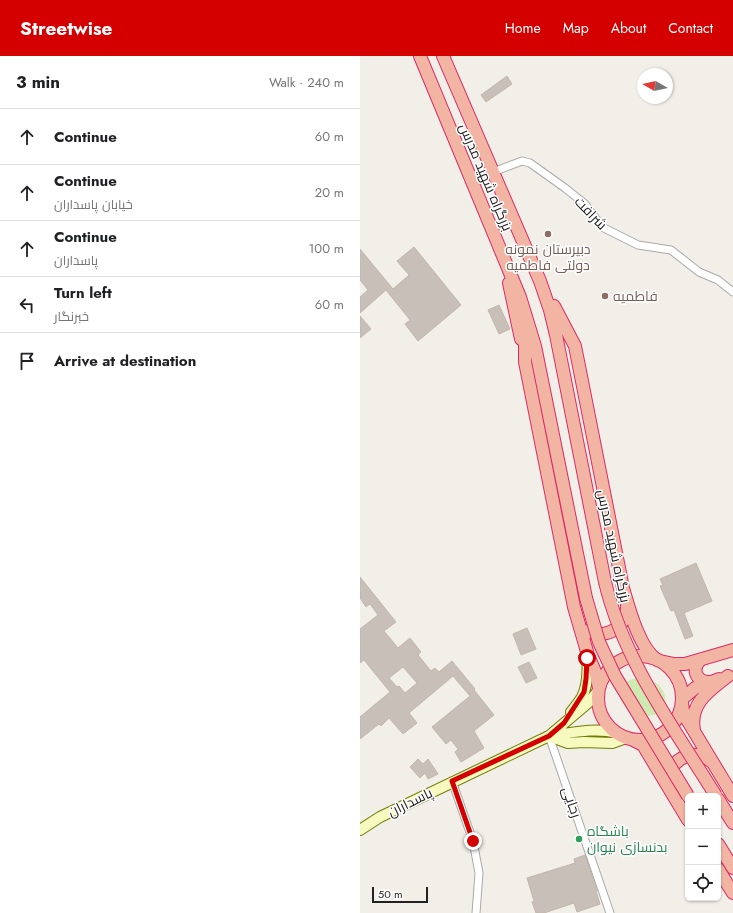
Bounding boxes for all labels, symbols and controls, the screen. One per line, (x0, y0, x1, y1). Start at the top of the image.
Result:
text: Streetwise (20, 15, 113, 42)
text: Home (505, 18, 541, 38)
text: Map (563, 18, 589, 38)
text: About (611, 18, 646, 38)
text: Contact (668, 18, 713, 38)
north arrow (637, 68, 673, 104)
text: 3 min (16, 70, 60, 94)
text: Walk · 240 m (269, 73, 344, 92)
street label: بزرگراه شهید مدرس (454, 120, 518, 234)
icon: ahead (16, 126, 38, 148)
text: Continue (54, 126, 117, 148)
text: 60 m (315, 127, 344, 146)
text: Continue (54, 170, 117, 192)
icon: ahead (16, 182, 38, 204)
text: 20 m (315, 183, 344, 202)
street label: شرافت (570, 192, 612, 234)
text: خیابان پاسداران (54, 195, 133, 214)
text: Continue (54, 226, 117, 248)
marker: دبیرستان نمونه دولتی فاطمیه (543, 229, 553, 239)
icon: ahead (16, 238, 38, 260)
text: 100 m (309, 239, 344, 258)
place label: دبیرستان نمونه دولتی فاطمیه (505, 239, 591, 275)
text: پاسداران (54, 251, 98, 270)
text: Turn left (54, 282, 112, 304)
place label: فاطمیه (613, 286, 658, 306)
marker: فاطمیه (600, 291, 610, 301)
icon: left (16, 294, 38, 316)
text: 60 m (315, 295, 344, 314)
text: خبرنگار (54, 307, 89, 326)
icon: arrive (16, 350, 38, 372)
text: Arrive at destination (54, 350, 196, 372)
street label: بزرگراه شهید مدرس (592, 488, 636, 604)
route start (578, 649, 596, 667)
street label: پاسداران (384, 782, 436, 821)
street label: رجایی (557, 784, 587, 820)
map controls (685, 793, 721, 901)
button: + (685, 793, 721, 829)
place label: باشگاه بدنسازی نیوان (587, 821, 668, 857)
button: − (685, 829, 721, 865)
route end (464, 832, 482, 850)
marker: باشگاه بدنسازی نیوان (574, 834, 584, 844)
button: locate (685, 865, 721, 901)
scale bar (372, 885, 428, 904)
text: 50 m (378, 886, 403, 902)

